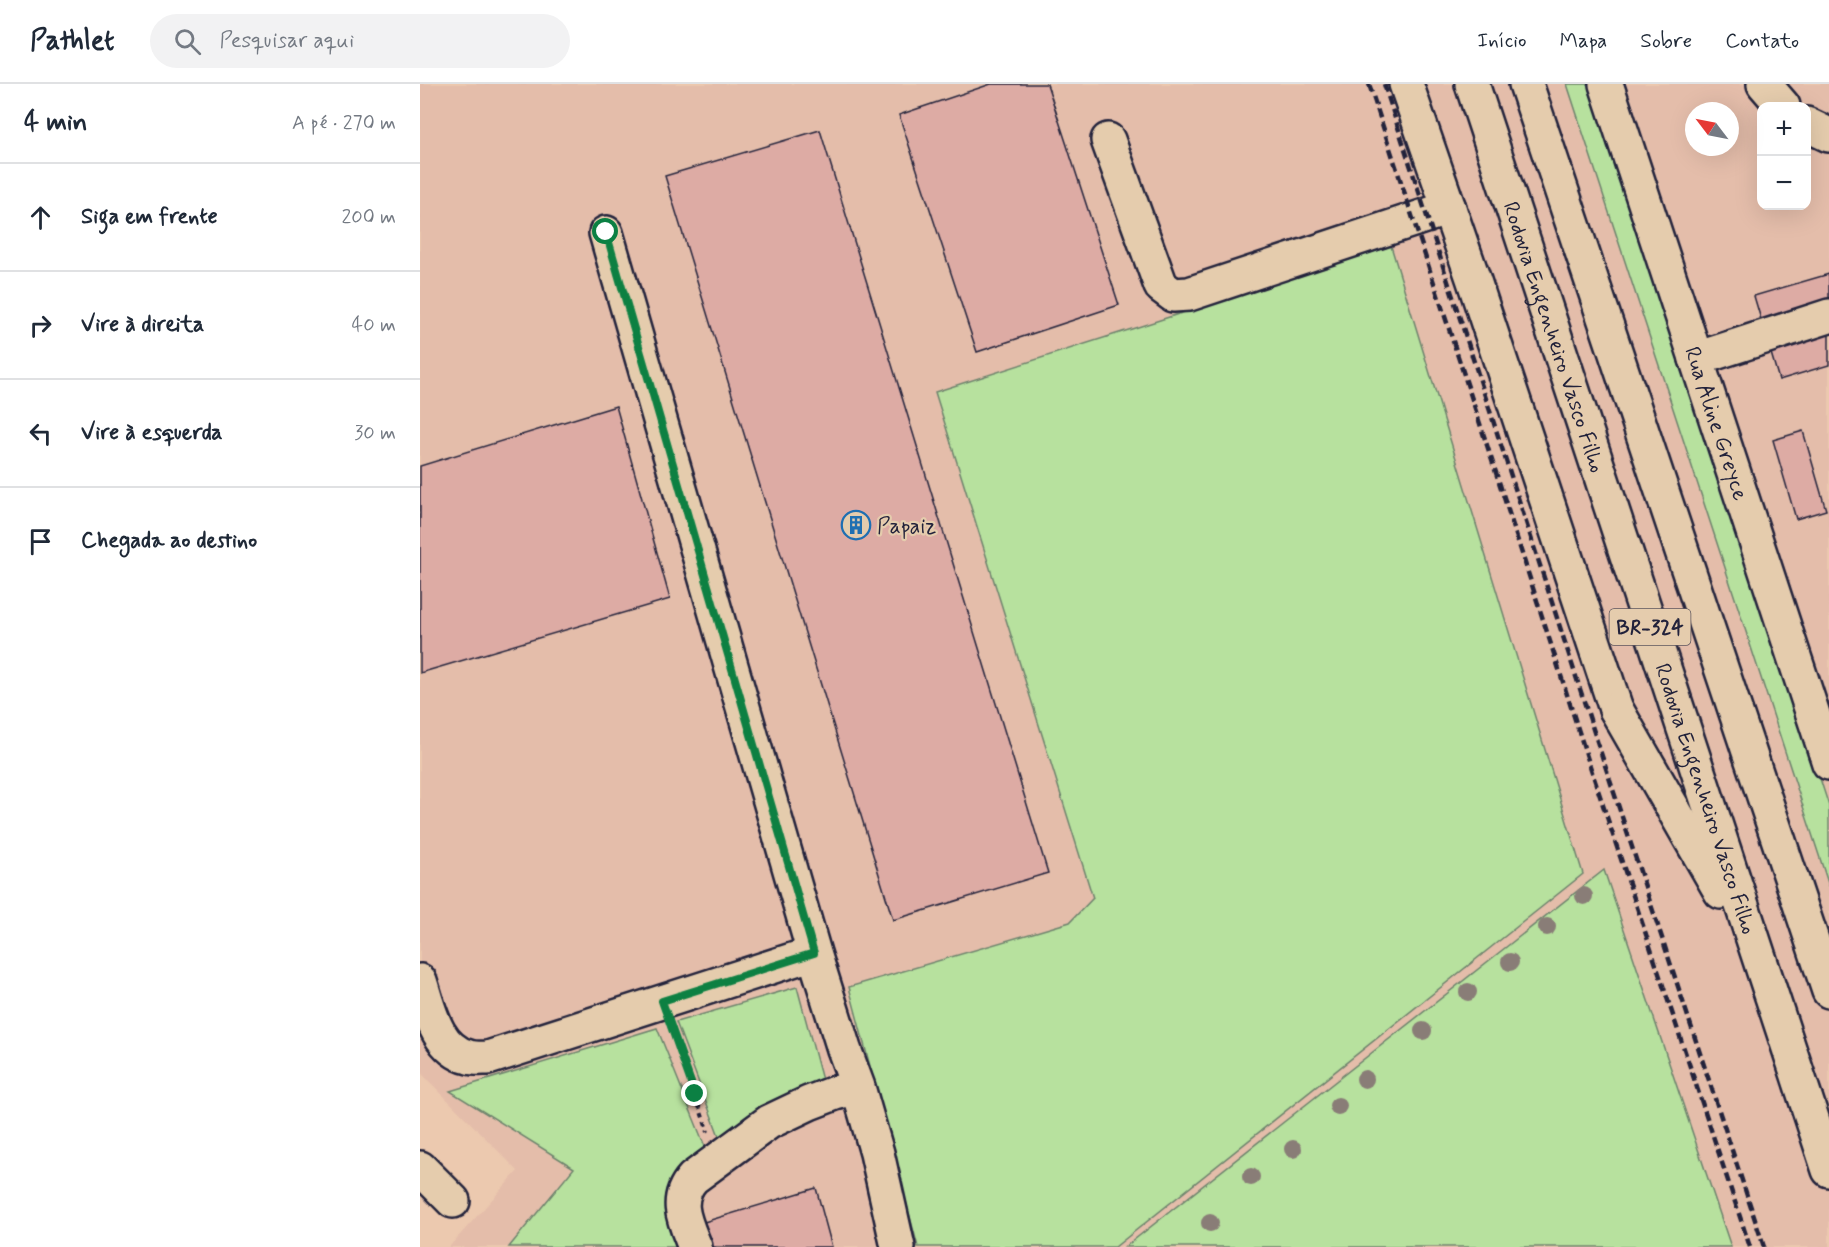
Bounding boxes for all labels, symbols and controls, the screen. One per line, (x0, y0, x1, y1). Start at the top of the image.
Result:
search box (150, 14, 570, 68)
text: Pathlet (30, 23, 114, 60)
icon: search (171, 25, 204, 58)
text: Pesquisar aqui (219, 27, 354, 55)
text: Início (1477, 27, 1527, 55)
text: Mapa (1560, 27, 1607, 55)
text: Sobre (1640, 27, 1692, 55)
text: Contato (1725, 27, 1799, 55)
north arrow (1685, 102, 1739, 156)
map controls (1757, 102, 1811, 210)
button: + (1757, 102, 1811, 156)
text: 4 min (24, 106, 87, 140)
text: A pé · 270 m (292, 110, 396, 137)
button: − (1757, 156, 1811, 210)
street label: Rodovia Engenheiro Vasco Filho (1496, 198, 1611, 476)
icon: ahead (24, 201, 57, 234)
text: Siga em frente (81, 203, 218, 231)
text: 200 m (341, 204, 396, 231)
route start (592, 218, 618, 244)
icon: right (24, 309, 57, 342)
text: Vire à direita (81, 311, 204, 339)
text: 40 m (352, 312, 396, 339)
street label: Rua Aline Greyce (1677, 343, 1754, 504)
icon: left (24, 417, 57, 450)
text: Vire à esquerda (81, 419, 222, 447)
text: 30 m (354, 420, 396, 447)
building icon: Papaiz (840, 509, 872, 541)
place label: Papaiz (877, 513, 937, 541)
icon: arrive (24, 525, 57, 558)
text: Chegada ao destino (81, 527, 257, 555)
road number: BR-324 (1610, 609, 1690, 645)
street label: Rodovia Engenheiro Vasco Filho (1647, 660, 1762, 938)
route end (681, 1080, 707, 1106)

